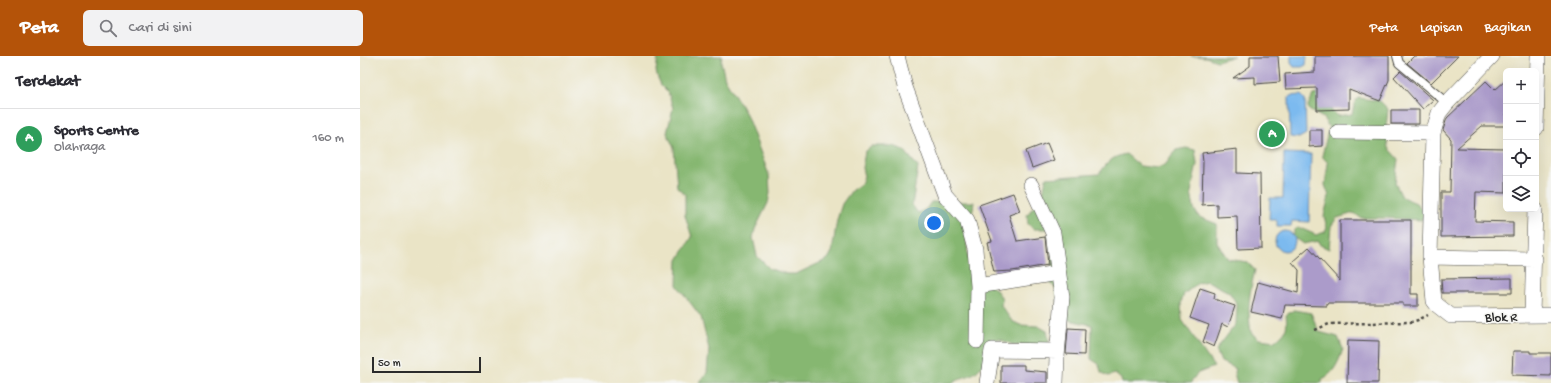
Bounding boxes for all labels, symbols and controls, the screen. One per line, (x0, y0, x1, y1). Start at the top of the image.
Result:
search box (83, 10, 363, 46)
text: Peta (20, 17, 59, 40)
icon: search (97, 17, 119, 39)
text: Cari di sini (129, 19, 192, 37)
text: Peta (1370, 20, 1398, 37)
text: Lapisan (1420, 20, 1462, 37)
text: Bagikan (1484, 20, 1531, 37)
map controls (1503, 68, 1539, 212)
button: + (1503, 68, 1539, 104)
text: Terdekat (16, 72, 80, 92)
button: − (1503, 104, 1539, 140)
pin: A (1259, 119, 1285, 149)
text: Sports Centre (54, 122, 139, 140)
text: A (25, 131, 33, 146)
text: 160 m (312, 131, 344, 146)
text: Olahraga (54, 140, 105, 155)
button: locate (1503, 140, 1539, 176)
button: layers (1503, 176, 1539, 212)
your location (924, 213, 944, 233)
street label: Blok R (1484, 311, 1518, 326)
scale bar (372, 355, 481, 374)
text: 50 m (378, 358, 400, 370)

